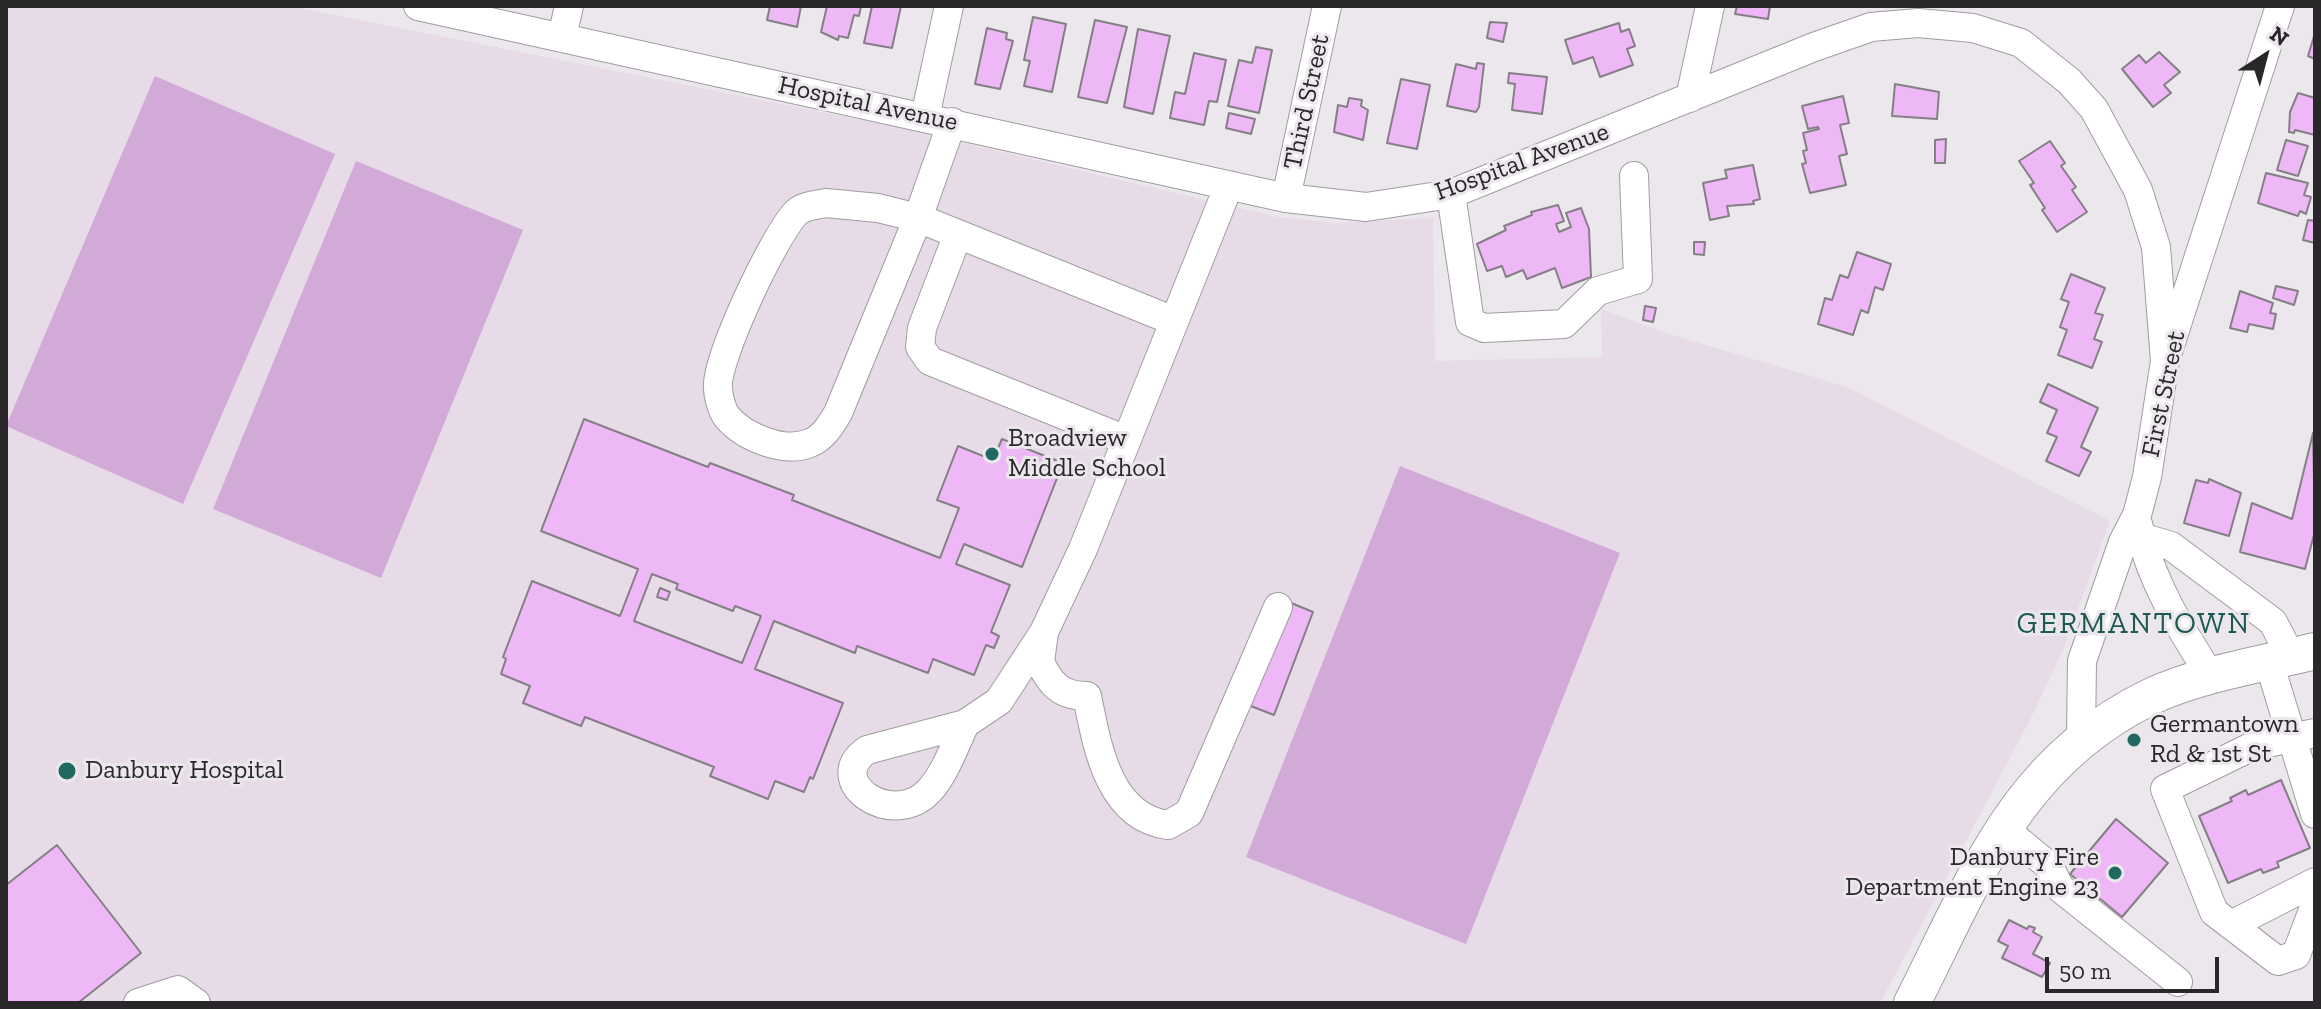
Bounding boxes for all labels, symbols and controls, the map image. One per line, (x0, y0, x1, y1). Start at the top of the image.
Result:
north arrow (2225, 16, 2305, 96)
text: N (2265, 20, 2294, 52)
street label: Third Street (1277, 31, 1337, 173)
street label: Hospital Avenue (775, 70, 961, 138)
street label: Hospital Avenue (1431, 116, 1613, 208)
street label: First Street (2135, 328, 2193, 460)
place label: Broadview Middle School (1008, 423, 1166, 484)
marker: Broadview Middle School (983, 445, 1001, 463)
district label: GERMANTOWN (2017, 606, 2251, 642)
place label: Germantown Rd & 1st St (2150, 709, 2299, 770)
marker: Germantown Rd & 1st St (2125, 731, 2143, 749)
place label: Danbury Hospital (85, 755, 284, 787)
marker: Danbury Hospital (56, 760, 78, 782)
place label: Danbury Fire Department Engine 23 (1845, 842, 2099, 904)
marker: Danbury Fire Department Engine 23 (2106, 864, 2124, 882)
scale bar (2049, 941, 2223, 991)
text: 50 m (2059, 956, 2111, 985)

